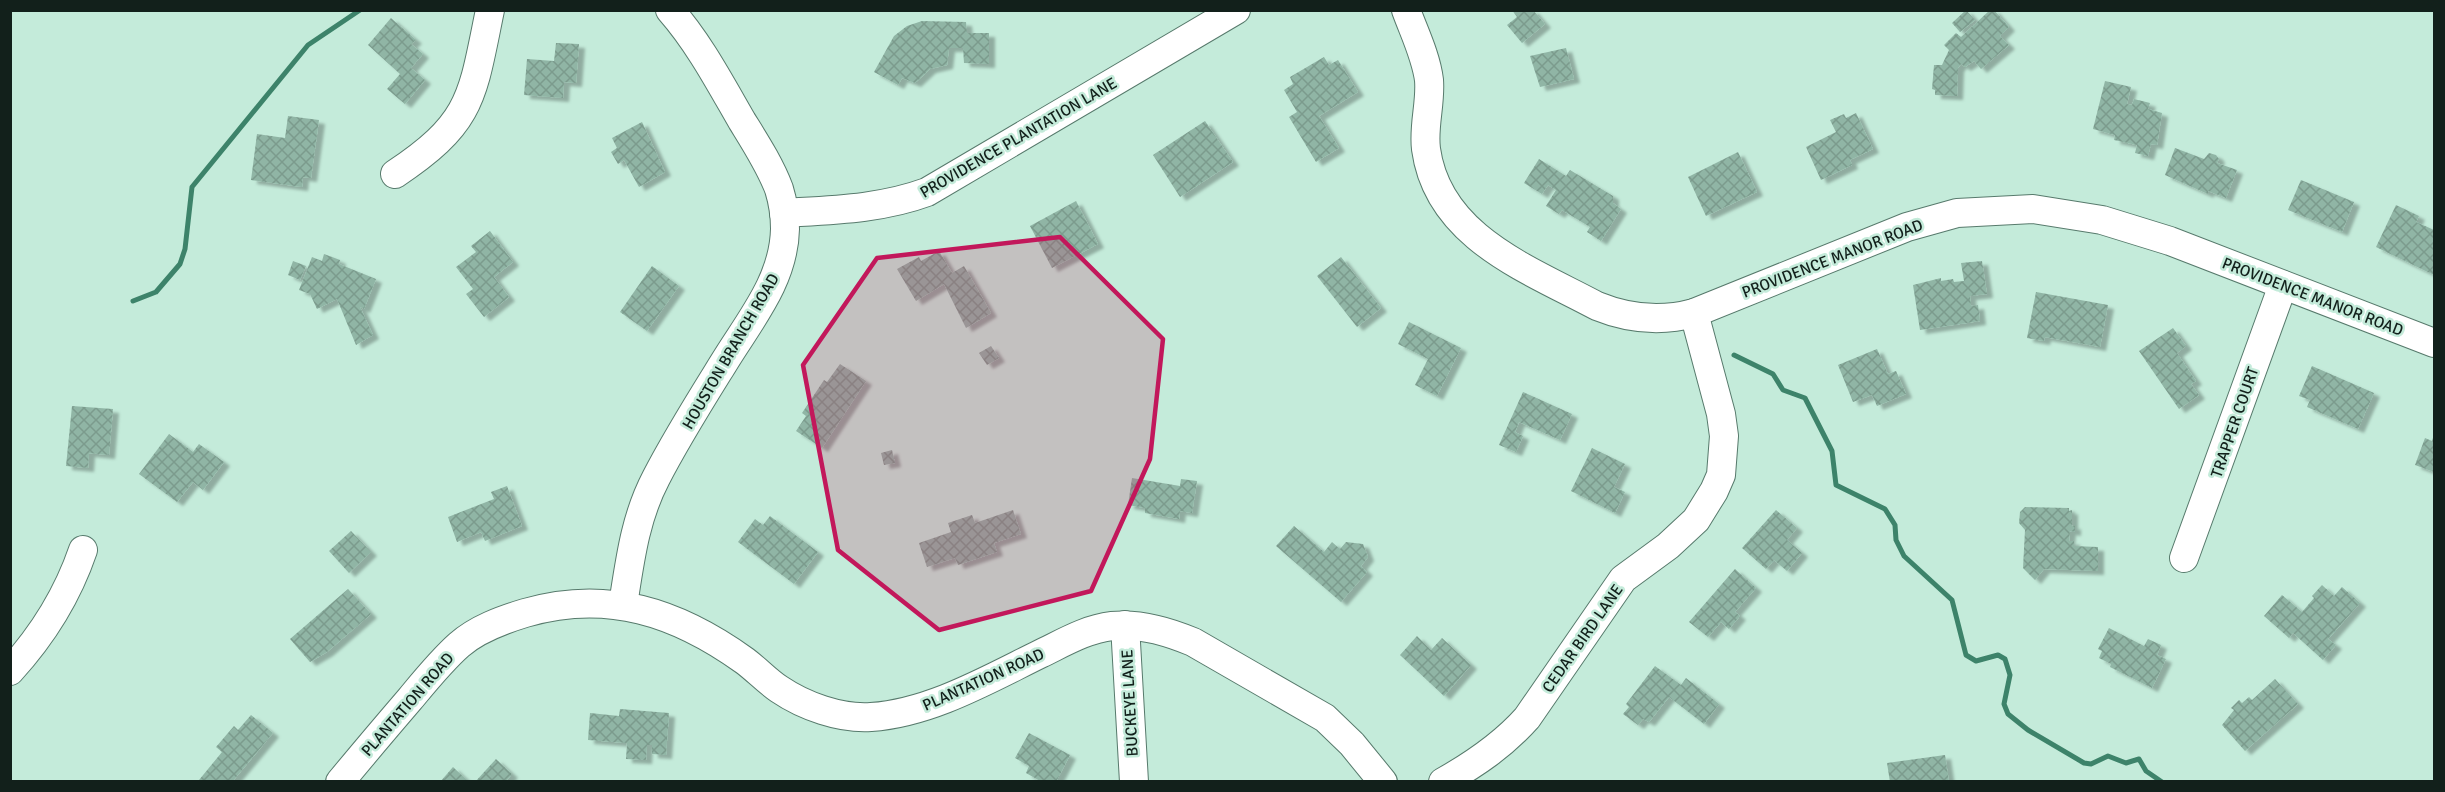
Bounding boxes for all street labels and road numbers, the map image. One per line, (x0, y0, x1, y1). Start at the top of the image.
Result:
street label: PROVIDENCE PLANTATION LANE (916, 73, 1121, 203)
street label: PROVIDENCE MANOR ROAD (1739, 215, 1926, 303)
street label: PROVIDENCE MANOR ROAD (2219, 253, 2406, 341)
street label: HOUSTON BRANCH ROAD (678, 270, 784, 433)
street label: TRAPPER COURT (2207, 364, 2263, 480)
street label: CEDAR BIRD LANE (1538, 581, 1628, 697)
street label: PLANTATION ROAD (920, 644, 1047, 716)
street label: PLANTATION ROAD (357, 649, 458, 761)
street label: BUCKEYE LANE (1117, 649, 1143, 757)

